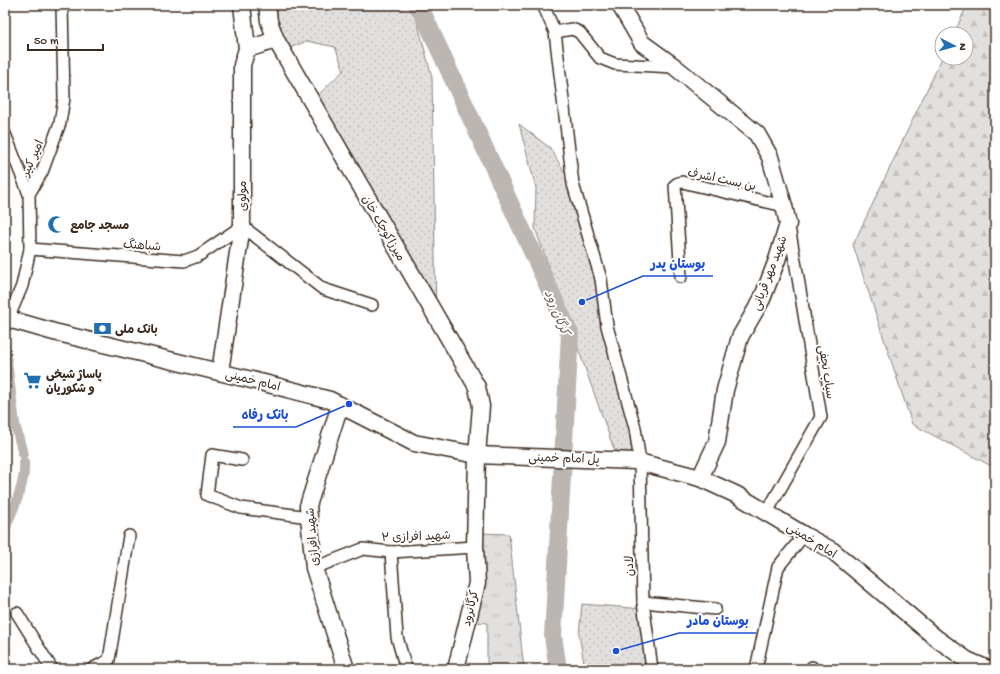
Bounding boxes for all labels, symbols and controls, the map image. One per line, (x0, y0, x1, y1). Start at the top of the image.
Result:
scale bar (28, 26, 103, 52)
north arrow (934, 26, 974, 66)
text: 50 m (34, 35, 59, 49)
text: N (956, 43, 968, 51)
street label: امیر کبیر (19, 138, 48, 180)
street label: بن بست اشرف (686, 167, 757, 195)
street label: مولوی (237, 181, 251, 211)
street label: میرزاکوچک خان (358, 193, 408, 264)
mosque icon: مسجد جامع (47, 215, 67, 235)
place label: مسجد جامع (70, 220, 129, 234)
street label: شهید مهر قربانی (750, 234, 792, 313)
street label: شباهنگ (122, 237, 161, 255)
callout: بوستان پدر (643, 251, 713, 276)
text: بوستان پدر (650, 258, 705, 273)
water label: کرگان رود (540, 288, 574, 340)
bank icon: بانک ملی (92, 319, 112, 339)
place label: بانک ملی (115, 323, 158, 338)
street label: سیاب نجفی (814, 344, 836, 400)
street label: امام خمینی (224, 367, 282, 396)
place label: پاساژ شیخی و شکوریان (46, 369, 102, 397)
supermarket icon: پاساژ شیخی و شکوریان (23, 371, 43, 391)
callout: بانک رفاه (233, 402, 296, 427)
text: بانک رفاه (242, 407, 289, 424)
street label: پل امام خمینی (528, 451, 600, 468)
street label: شهید افرازی (304, 507, 324, 566)
street label: امام خمینی (783, 520, 839, 563)
street label: شهید افرازی ۲ (381, 530, 451, 546)
street label: لادن (624, 555, 638, 576)
street label: کرگانرود (459, 588, 483, 628)
callout: بوستان مادر (679, 608, 756, 633)
text: بوستان مادر (686, 615, 749, 630)

